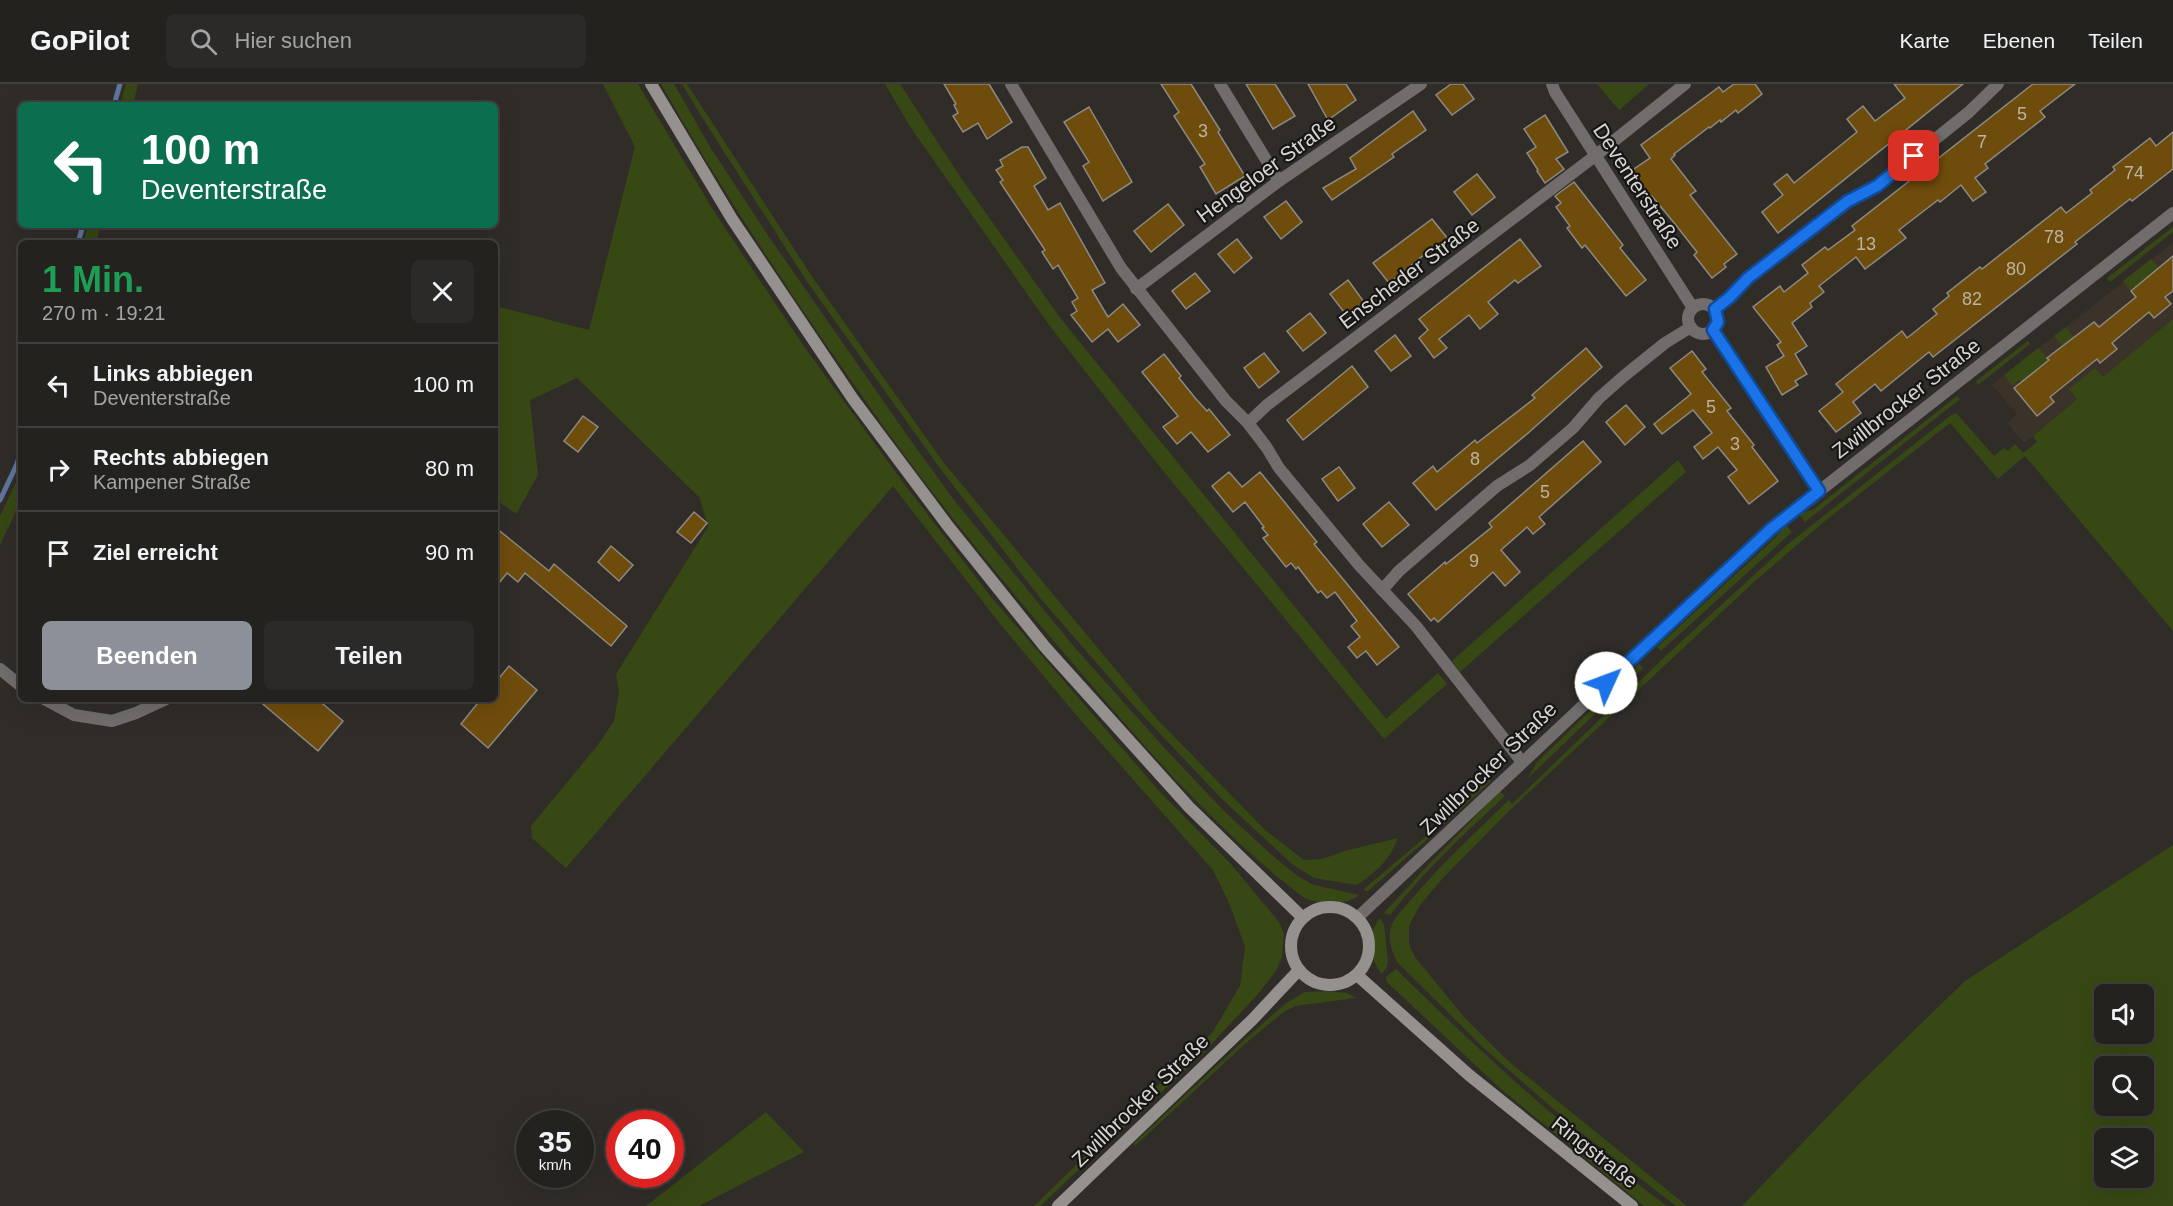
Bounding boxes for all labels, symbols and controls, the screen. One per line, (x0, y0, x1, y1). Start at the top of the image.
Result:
search box (166, 14, 586, 68)
text: GoPilot (30, 25, 130, 56)
icon: search (187, 25, 220, 58)
text: Hier suchen (235, 28, 352, 53)
text: Karte (1900, 29, 1950, 52)
text: Ebenen (1983, 29, 2055, 52)
text: Teilen (2088, 29, 2143, 52)
house number: 5 (2017, 104, 2027, 124)
street label: Hengeloer Straße (1192, 111, 1340, 227)
street label: Deventerstraße (1589, 119, 1687, 253)
house number: 3 (1198, 121, 1208, 141)
icon: left (42, 126, 120, 204)
text: 100 m (141, 126, 260, 173)
pin (1888, 130, 1939, 181)
house number: 7 (1977, 132, 1987, 152)
icon: arrive (1897, 139, 1930, 172)
house number: 74 (2124, 163, 2144, 183)
text: Deventerstraße (141, 175, 327, 205)
street label: Enscheder Straße (1334, 213, 1484, 333)
house number: 78 (2044, 227, 2064, 247)
house number: 13 (1856, 234, 1876, 254)
text: 1 Min. (42, 259, 144, 300)
house number: 80 (2006, 259, 2026, 279)
button: close (411, 260, 474, 323)
house number: 82 (1962, 289, 1982, 309)
text: 270 m · 19:21 (42, 302, 165, 324)
street label: Zwillbrocker Straße (1828, 333, 1984, 463)
text: Links abbiegen (93, 361, 253, 386)
icon: left (42, 369, 75, 402)
text: 100 m (413, 372, 474, 397)
text: Deventerstraße (93, 387, 231, 409)
house number: 5 (1706, 397, 1716, 417)
house number: 3 (1730, 434, 1740, 454)
text: Rechts abbiegen (93, 445, 269, 470)
house number: 8 (1470, 449, 1480, 469)
icon: right (42, 453, 75, 486)
text: 80 m (425, 456, 474, 481)
text: Kampener Straße (93, 471, 251, 493)
house number: 5 (1540, 482, 1550, 502)
icon: arrive (42, 537, 75, 570)
text: Ziel erreicht (93, 540, 218, 565)
text: 90 m (425, 540, 474, 565)
house number: 9 (1469, 551, 1479, 571)
button: Beenden (42, 621, 252, 690)
button: Teilen (264, 621, 474, 690)
position arrow (1574, 651, 1638, 715)
street label: Zwillbrocker Straße (1415, 697, 1561, 839)
map controls (2094, 984, 2154, 1188)
button: sound (2094, 984, 2154, 1044)
street label: Zwillbrocker Straße (1067, 1029, 1213, 1171)
button: search (2094, 1056, 2154, 1116)
speed limit sign: 40 (606, 1110, 684, 1188)
street label: Ringstraße (1547, 1111, 1643, 1193)
text: 35 (538, 1125, 572, 1158)
button: layers (2094, 1128, 2154, 1188)
text: km/h (539, 1156, 571, 1173)

